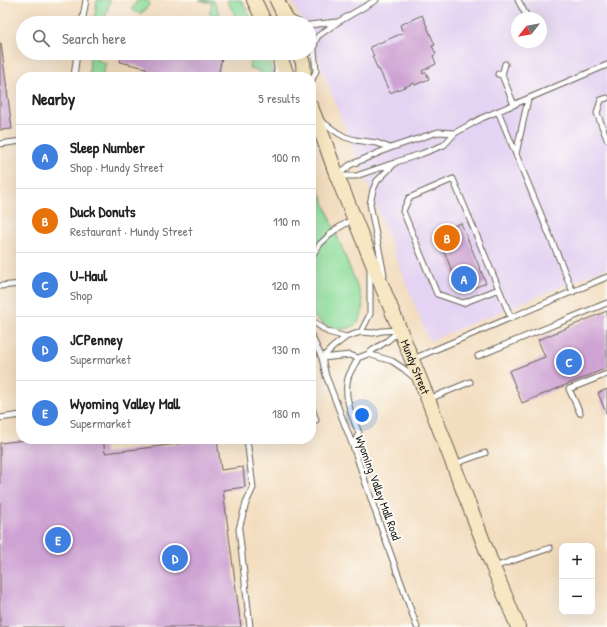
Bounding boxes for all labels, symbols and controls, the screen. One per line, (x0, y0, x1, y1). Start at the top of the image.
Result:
north arrow (511, 12, 547, 48)
search box (16, 16, 316, 60)
icon: search (30, 27, 52, 49)
text: Search here (62, 28, 126, 49)
text: Nearby (32, 87, 75, 110)
text: 5 results (258, 89, 300, 107)
text: Sleep Number (70, 137, 145, 158)
text: A (42, 148, 48, 166)
text: 100 m (272, 148, 300, 166)
text: Shop · Mundy Street (70, 158, 163, 176)
text: Duck Donuts (70, 201, 136, 222)
text: B (42, 212, 48, 230)
text: 110 m (273, 212, 300, 230)
text: Restaurant · Mundy Street (70, 222, 193, 240)
pin: B (434, 223, 460, 253)
pin: A (451, 264, 477, 294)
text: U-Haul (70, 265, 107, 286)
text: C (41, 276, 49, 294)
text: 120 m (272, 276, 300, 294)
text: Shop (70, 286, 92, 304)
text: JCPenney (70, 329, 123, 350)
street label: Mundy Street (397, 337, 435, 398)
text: D (42, 340, 48, 358)
text: 130 m (272, 340, 300, 358)
pin: C (556, 347, 582, 377)
text: Supermarket (70, 350, 131, 368)
text: Wyoming Valley Mall (70, 393, 180, 414)
text: E (42, 404, 48, 422)
text: 180 m (272, 404, 300, 422)
your location (352, 405, 372, 425)
text: Supermarket (70, 414, 131, 432)
street label: Wyoming Valley Mall Road (352, 433, 405, 543)
pin: E (45, 525, 71, 555)
pin: D (162, 543, 188, 573)
map controls (559, 543, 595, 615)
button: + (559, 543, 595, 579)
button: − (559, 579, 595, 615)

